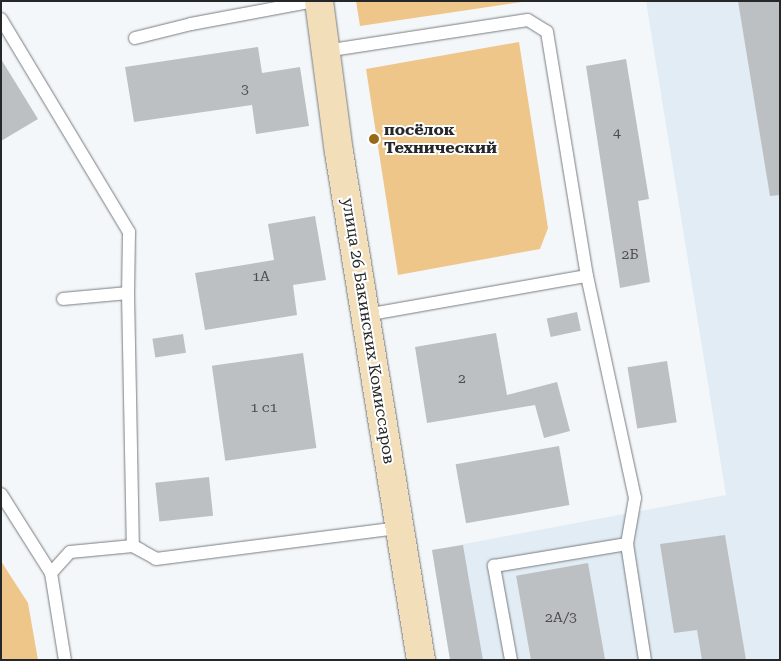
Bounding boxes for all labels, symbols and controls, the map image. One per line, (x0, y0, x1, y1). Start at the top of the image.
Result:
house number: 3 (241, 81, 249, 97)
place label: посёлок Технический (384, 120, 497, 158)
house number: 4 (613, 124, 621, 140)
marker: посёлок Технический (368, 133, 380, 145)
street label: улица 26 Бакинских Комиссаров (337, 197, 399, 465)
house number: 2Б (622, 246, 638, 262)
house number: 1А (252, 268, 270, 284)
house number: 2 (458, 370, 466, 386)
house number: 1 с1 (250, 399, 278, 415)
house number: 2А/3 (545, 609, 577, 625)

